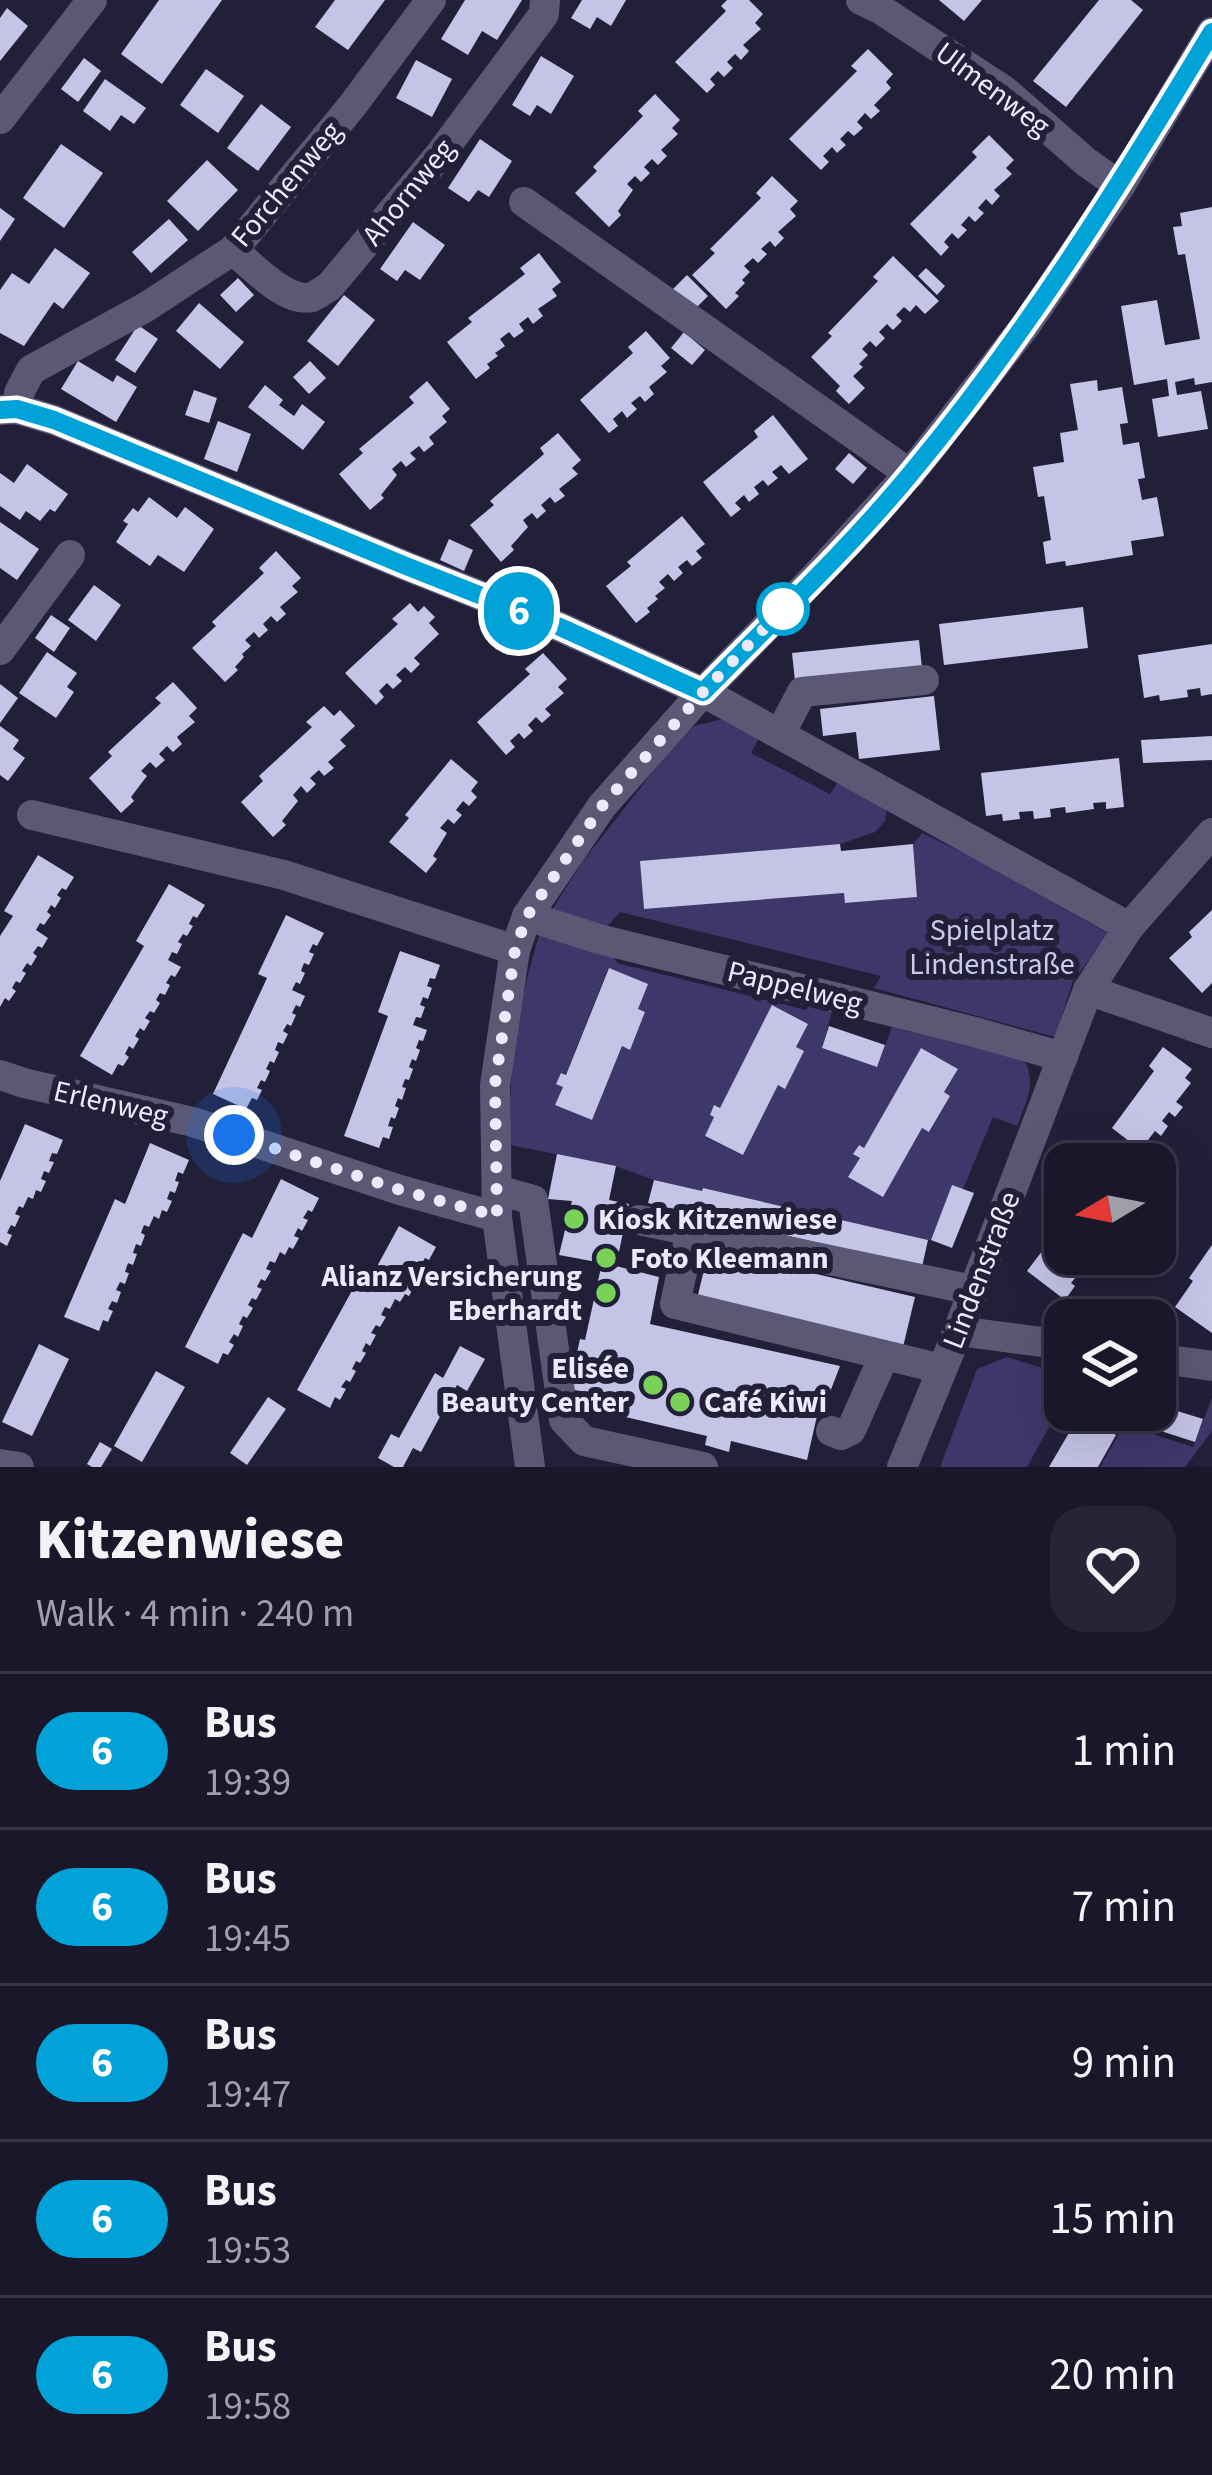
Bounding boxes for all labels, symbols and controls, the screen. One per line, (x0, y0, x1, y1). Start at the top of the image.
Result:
street label: Ulmenweg (926, 32, 1059, 147)
street label: Forchenweg (221, 112, 352, 257)
street label: Ahornweg (352, 129, 465, 255)
line badge: 6 (480, 572, 558, 650)
text: 6 (508, 581, 530, 641)
unlabelled marker (758, 584, 808, 634)
park label: Spielplatz Lindenstraße (909, 909, 1075, 986)
street label: Pappelweg (723, 950, 867, 1025)
street label: Erlenweg (49, 1069, 172, 1138)
your location (204, 1105, 264, 1165)
north arrow (1044, 1143, 1176, 1275)
map controls (1044, 1143, 1176, 1431)
street label: Lindenstraße (932, 1185, 1031, 1355)
place label: Kiosk Kitzenwiese (598, 1198, 837, 1241)
marker: Kiosk Kitzenwiese (561, 1206, 587, 1232)
place label: Foto Kleemann (630, 1237, 829, 1280)
marker: Foto Kleemann (593, 1245, 619, 1271)
place label: Alianz Versicherung Eberhardt (320, 1255, 583, 1332)
marker: Alianz Versicherung Eberhardt (593, 1280, 619, 1306)
button: layers (1044, 1299, 1176, 1431)
place label: Elisée Beauty Center (441, 1347, 629, 1424)
marker: Elisée Beauty Center (640, 1372, 666, 1398)
place label: Café Kiwi (704, 1381, 827, 1424)
marker: Café Kiwi (667, 1389, 693, 1415)
text: Kitzenwiese (36, 1500, 344, 1581)
button: heart (1050, 1506, 1176, 1632)
text: Walk · 4 min · 240 m (36, 1586, 354, 1642)
text: Bus (204, 1691, 277, 1755)
text: 1 min (1072, 1719, 1176, 1783)
text: 6 (91, 1721, 113, 1781)
text: 19:39 (204, 1755, 291, 1811)
text: Bus (204, 1847, 277, 1911)
text: 7 min (1072, 1875, 1176, 1939)
text: 6 (91, 1877, 113, 1937)
text: 19:45 (204, 1911, 291, 1967)
text: Bus (204, 2003, 277, 2067)
text: 9 min (1072, 2031, 1176, 2095)
text: 6 (91, 2033, 113, 2093)
text: 19:47 (204, 2067, 291, 2123)
text: Bus (204, 2159, 277, 2223)
text: 15 min (1049, 2187, 1176, 2251)
text: 6 (91, 2189, 113, 2249)
text: 19:53 (204, 2223, 291, 2279)
text: Bus (204, 2315, 277, 2379)
text: 20 min (1049, 2343, 1176, 2407)
text: 6 (91, 2345, 113, 2405)
text: 19:58 (204, 2379, 291, 2435)

